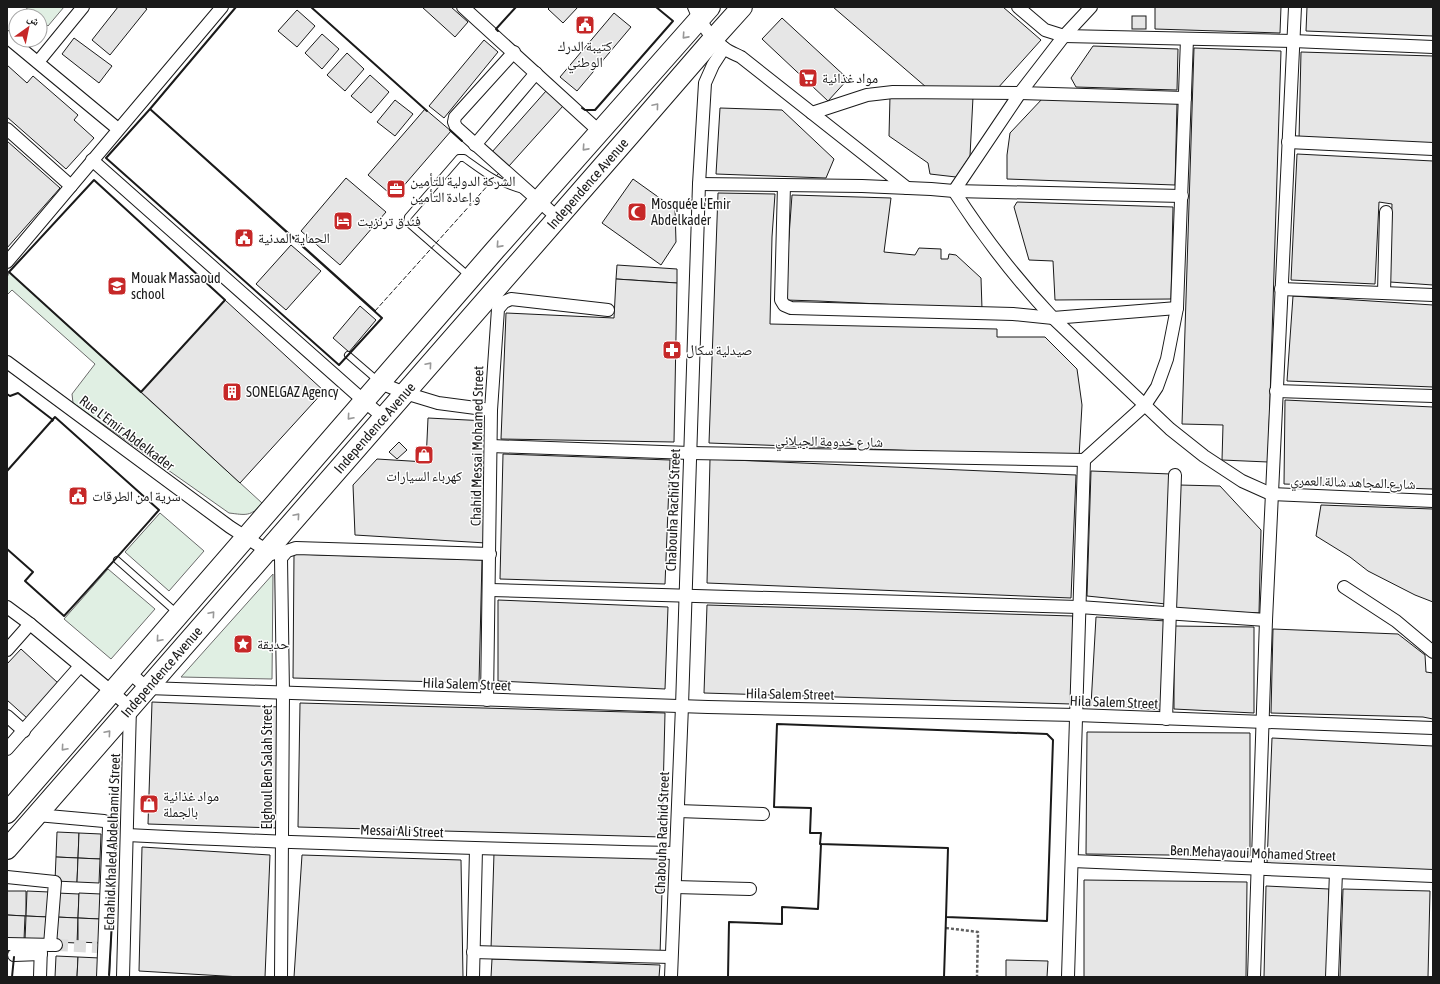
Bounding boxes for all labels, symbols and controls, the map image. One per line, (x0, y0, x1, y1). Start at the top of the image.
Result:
north arrow (8, 8, 48, 48)
text: ش (24, 11, 42, 30)
public building icon: كتيبة الدرك الوطني (574, 14, 596, 36)
one-way arrow (682, 31, 689, 39)
place label: كتيبة الدرك الوطني (558, 38, 612, 74)
supermarket icon: مواد غذائية (797, 67, 819, 89)
place label: مواد غذائية (822, 70, 878, 87)
one-way arrow (651, 103, 658, 111)
street label: Independence Avenue (544, 135, 631, 232)
one-way arrow (583, 143, 590, 151)
place label: الشركة الدولية للتأمين و إعادة التأمين (410, 173, 516, 207)
office icon: الشركة الدولية للتأمين و إعادة التأمين (385, 178, 407, 200)
place label: Mosquée L'Emir Abdelkader (651, 196, 731, 228)
mosque icon: Mosquée L'Emir Abdelkader (626, 201, 648, 223)
hotel icon: فندق ترنزيت (332, 210, 354, 232)
place label: فندق ترنزيت (357, 213, 421, 230)
public building icon: الحماية المدنية (233, 227, 255, 249)
place label: الحماية المدنية (258, 230, 330, 246)
one-way arrow (496, 240, 504, 248)
place label: Mouak Massaoud school (131, 270, 221, 302)
school or university icon: Mouak Massaoud school (106, 275, 128, 297)
pharmacy icon: صيدلية سكال (661, 339, 683, 361)
place label: صيدلية سكال (686, 342, 752, 359)
one-way arrow (424, 362, 431, 370)
street label: Chahid Messai Mohamed Street (468, 366, 486, 526)
street label: Independence Avenue (331, 379, 418, 476)
building icon: SONELGAZ Agency (221, 381, 243, 403)
place label: SONELGAZ Agency (246, 384, 339, 400)
street label: Rue L'Emir Abdelkader (77, 392, 178, 474)
one-way arrow (348, 413, 355, 420)
street label: شارع خدومة الجيلاني (775, 432, 883, 453)
shop icon: كهرباء السيارات (413, 444, 435, 466)
street label: Chabouha Rachid Street (663, 448, 683, 572)
place label: كهرباء السيارات (386, 468, 462, 485)
street label: شارع المجاهد شالة العمري (1290, 472, 1416, 496)
public building icon: سرية امن الطرقات (67, 485, 89, 507)
place label: سرية امن الطرقات (92, 488, 181, 505)
one-way arrow (293, 513, 300, 520)
one-way arrow (207, 611, 214, 618)
street label: Independence Avenue (118, 623, 205, 721)
place icon: حديقة (232, 633, 254, 655)
one-way arrow (156, 634, 163, 642)
place label: حديقة (257, 636, 289, 652)
street label: Hila Salem Street (422, 674, 512, 694)
street label: Hila Salem Street (746, 685, 834, 703)
street label: Hila Salem Street (1069, 692, 1159, 712)
street label: Elghoul Ben Salah Street (259, 705, 275, 829)
one-way arrow (103, 730, 110, 737)
one-way arrow (62, 743, 69, 751)
street label: Echahid Khaled Abdelhamid Street (101, 753, 123, 931)
street label: Chabouha Rachid Street (652, 771, 672, 895)
place label: مواد غذائية بالجملة (163, 788, 219, 820)
shop icon: مواد غذائية بالجملة (138, 793, 160, 815)
street label: Messai Ali Street (360, 822, 444, 840)
street label: Ben Mehayaoui Mohamed Street (1170, 842, 1336, 864)

